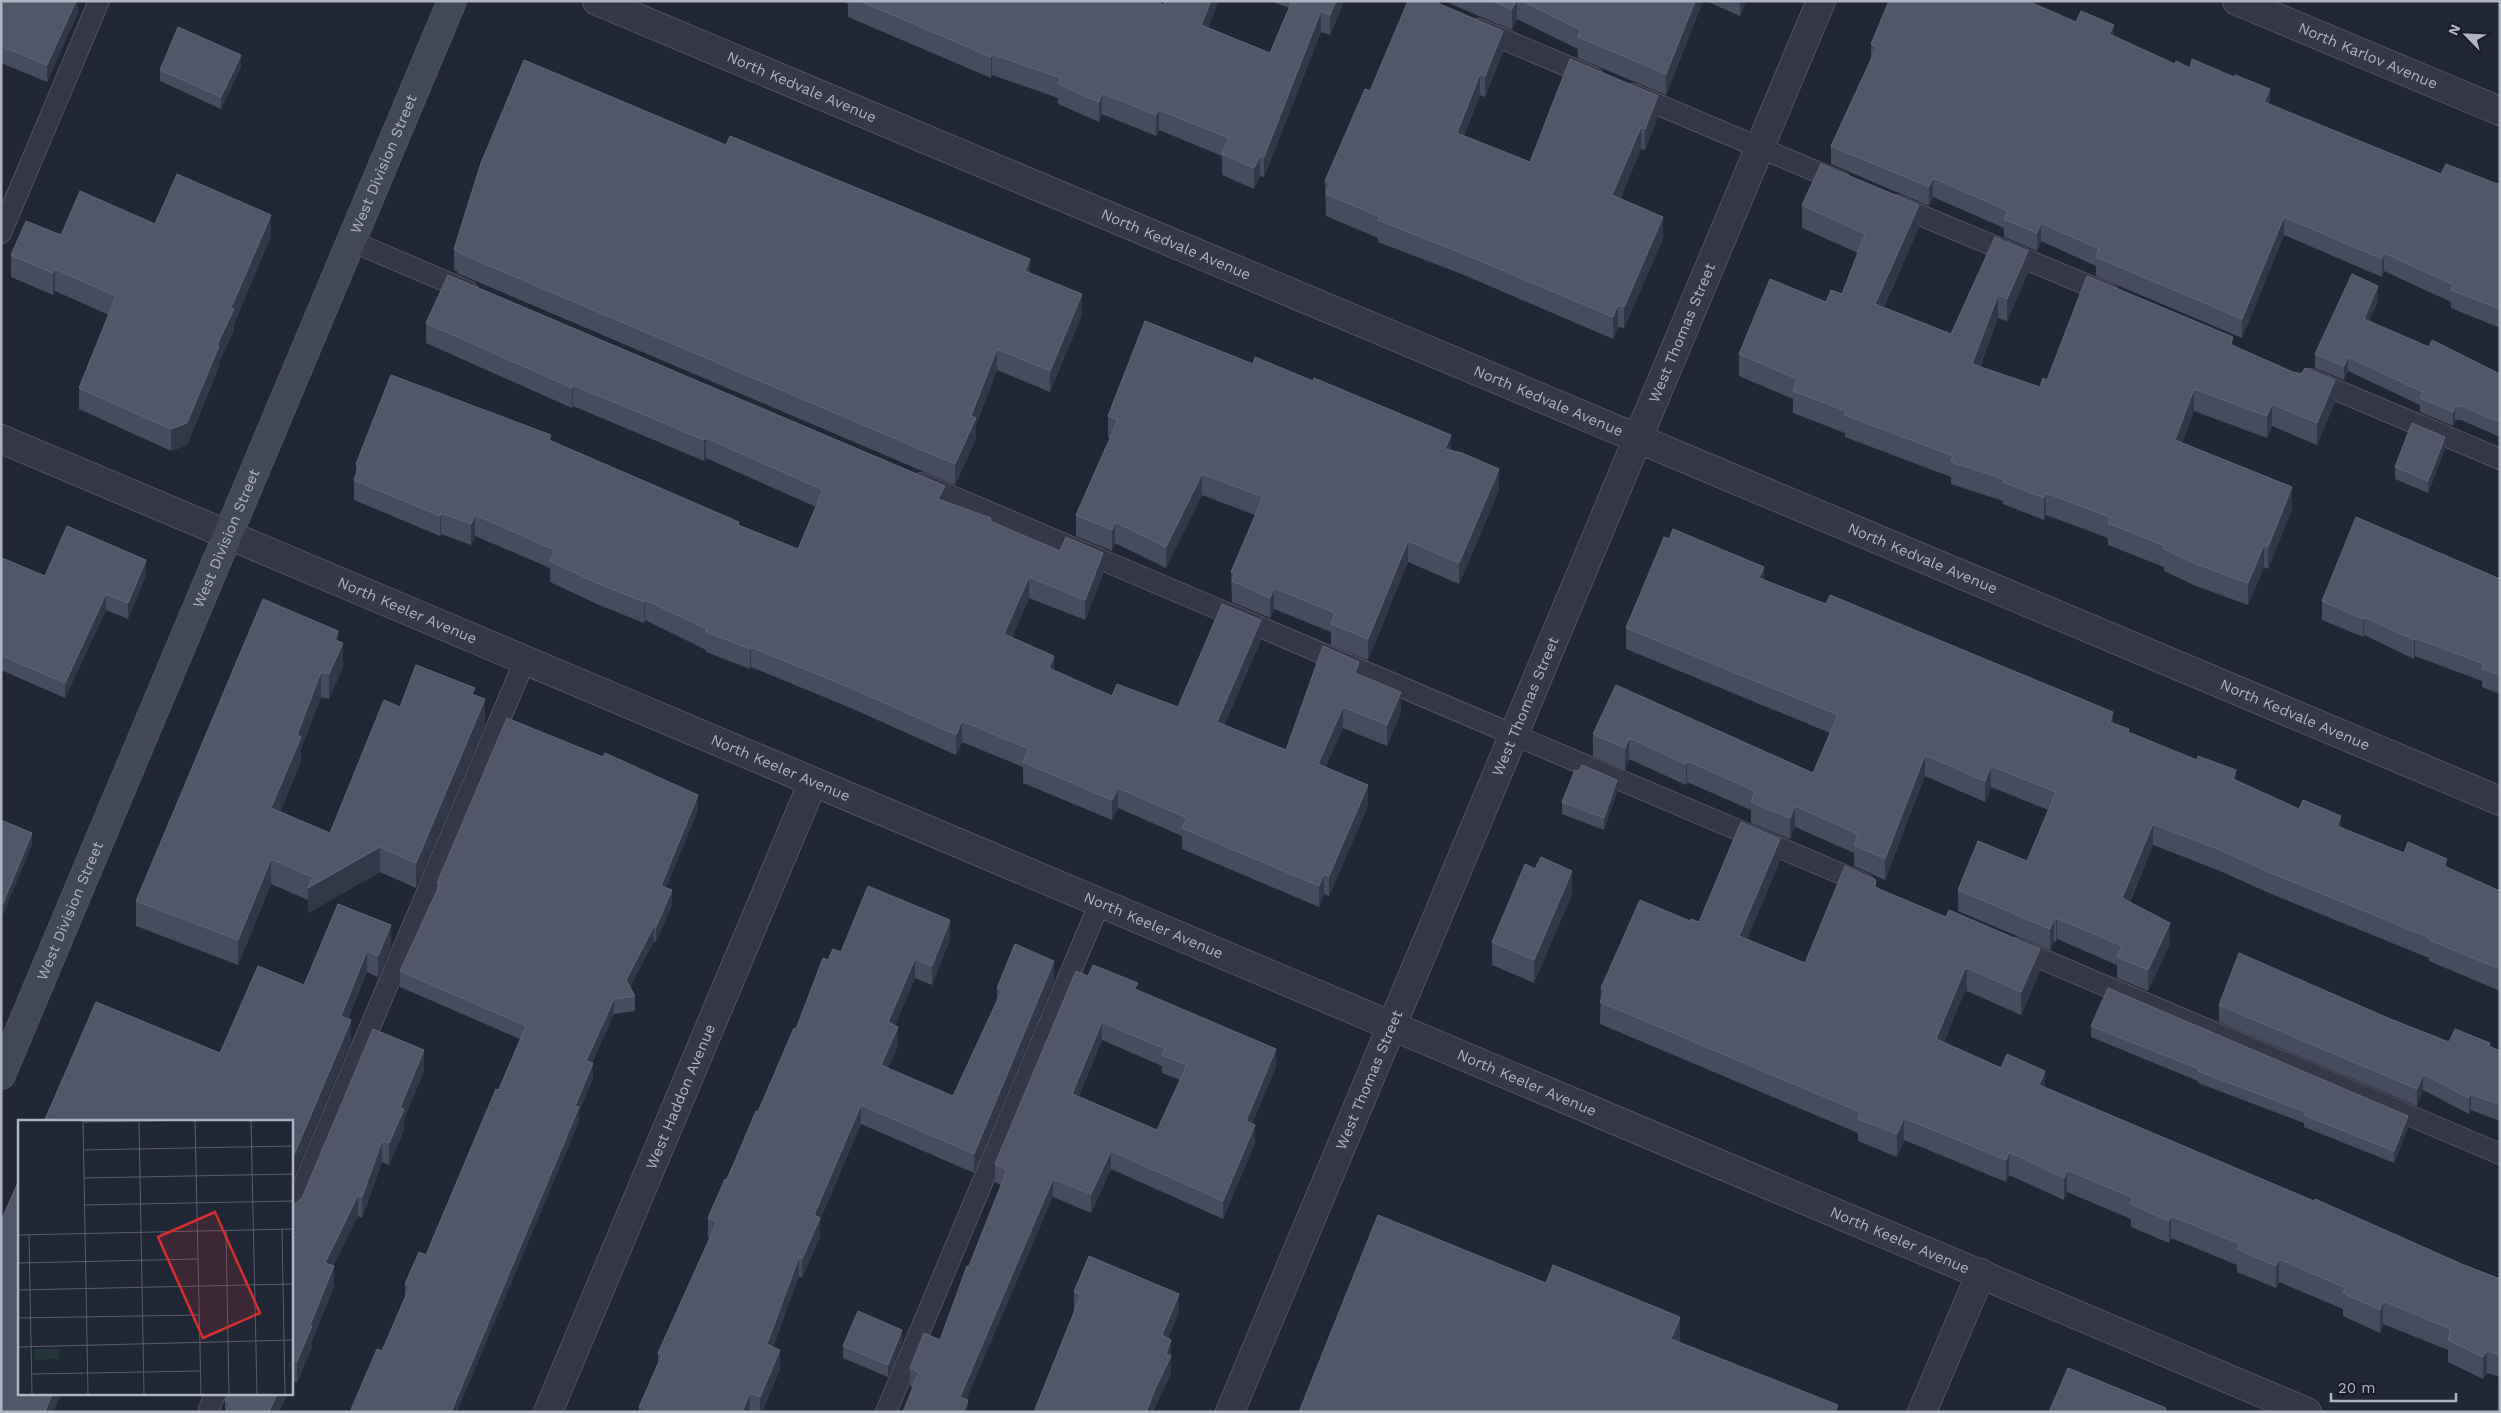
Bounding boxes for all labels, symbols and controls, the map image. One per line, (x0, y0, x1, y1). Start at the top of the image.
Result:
north arrow (2441, 10, 2491, 60)
street label: North Karlov Avenue (2296, 19, 2440, 93)
text: N (2445, 22, 2464, 38)
street label: North Kedvale Avenue (724, 48, 879, 126)
street label: West Division Street (346, 91, 421, 236)
street label: North Kedvale Avenue (1098, 205, 1253, 284)
street label: West Thomas Street (1645, 260, 1719, 405)
street label: North Kedvale Avenue (1471, 362, 1626, 440)
street label: West Division Street (189, 466, 264, 611)
street label: North Kedvale Avenue (1845, 519, 2000, 598)
street label: North Keeler Avenue (335, 573, 480, 648)
street label: West Thomas Street (1488, 633, 1563, 779)
street label: North Kedvale Avenue (2218, 675, 2373, 754)
street label: North Keeler Avenue (708, 731, 853, 805)
street label: West Division Street (33, 838, 107, 983)
street label: North Keeler Avenue (1081, 888, 1226, 963)
street label: West Thomas Street (1332, 1007, 1407, 1152)
street label: West Haddon Avenue (642, 1021, 719, 1172)
street label: North Keeler Avenue (1454, 1045, 1599, 1120)
inset map (18, 1120, 292, 1396)
street label: North Keeler Avenue (1828, 1203, 1972, 1278)
scale bar (2331, 1370, 2456, 1402)
text: 20 m (2338, 1379, 2376, 1397)

